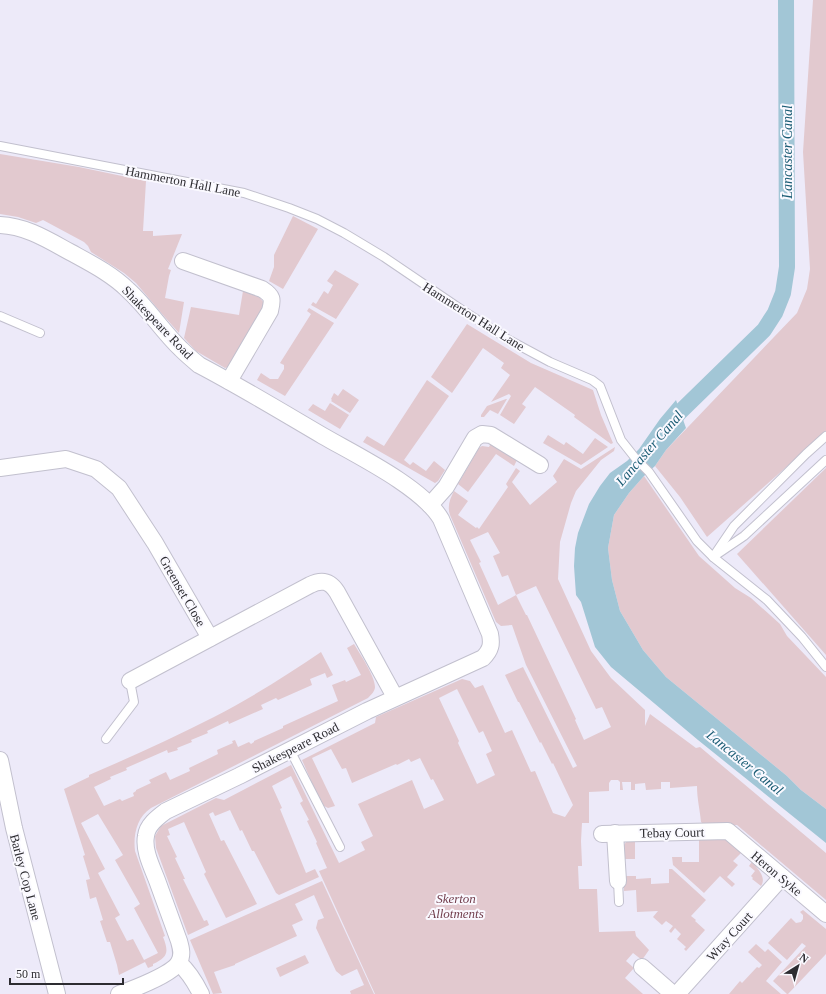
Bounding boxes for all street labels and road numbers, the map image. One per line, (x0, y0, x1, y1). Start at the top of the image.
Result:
street label: Hammerton Hall Lane (124, 163, 242, 200)
street label: Hammerton Hall Lane (420, 279, 527, 354)
street label: Shakespeare Road (119, 283, 197, 362)
street label: Greenset Close (156, 553, 209, 629)
street label: Shakespeare Road (249, 719, 342, 776)
street label: Tebay Court (640, 824, 705, 841)
street label: Barley Cop Lane (7, 832, 44, 922)
street label: Heron Syke (748, 848, 805, 899)
street label: Wray Court (703, 908, 756, 964)

